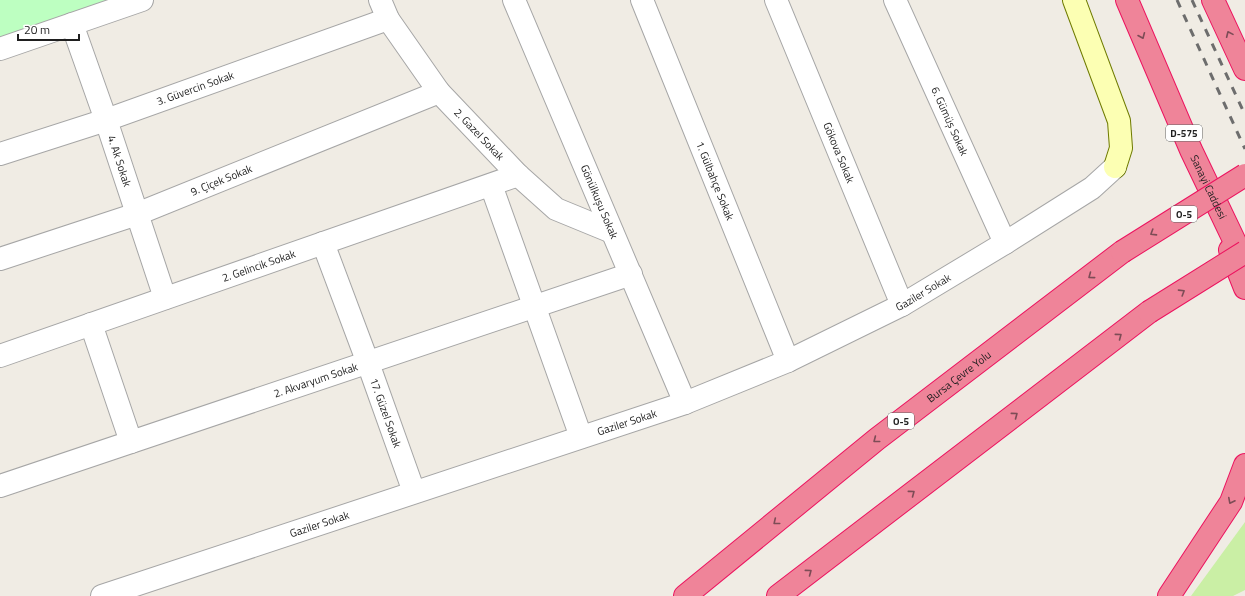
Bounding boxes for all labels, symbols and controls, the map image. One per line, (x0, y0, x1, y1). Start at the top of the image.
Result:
scale bar (18, 16, 79, 42)
text: 20 m (24, 20, 50, 39)
one-way arrow (1226, 31, 1234, 39)
one-way arrow (1138, 32, 1146, 39)
street label: 3. Güvercin Sokak (154, 67, 237, 109)
street label: 6. Gümüş Sokak (927, 84, 973, 159)
street label: 2. Gazel Sokak (450, 105, 508, 164)
street label: Gökova Sokak (819, 120, 859, 186)
road number: D-575 (1166, 125, 1202, 141)
street label: 4. Ak Sokak (104, 133, 136, 189)
street label: 1. Gülbahçe Sokak (692, 139, 739, 223)
street label: Sanayi Caddesi (1186, 152, 1231, 222)
street label: 9. Çiçek Sokak (188, 160, 255, 200)
street label: Gönülkuşu Sokak (577, 162, 623, 242)
road number: O-5 (1171, 206, 1197, 222)
one-way arrow (1150, 228, 1157, 236)
street label: 2. Gelincik Sokak (220, 245, 298, 286)
street label: Gaziler Sokak (893, 269, 954, 315)
one-way arrow (1089, 271, 1096, 278)
one-way arrow (1178, 289, 1185, 296)
one-way arrow (1114, 333, 1121, 340)
street label: Bursa Çevre Yolu (923, 347, 995, 406)
street label: 2. Akvaryum Sokak (271, 358, 361, 402)
street label: 17. Güzel Sokak (366, 376, 406, 451)
street label: Gaziler Sokak (595, 405, 660, 440)
one-way arrow (1011, 412, 1018, 419)
road number: O-5 (888, 413, 914, 429)
one-way arrow (874, 435, 881, 442)
one-way arrow (907, 491, 914, 498)
one-way arrow (1228, 497, 1235, 504)
street label: Gaziler Sokak (287, 506, 352, 541)
one-way arrow (773, 517, 780, 524)
one-way arrow (804, 570, 811, 577)

